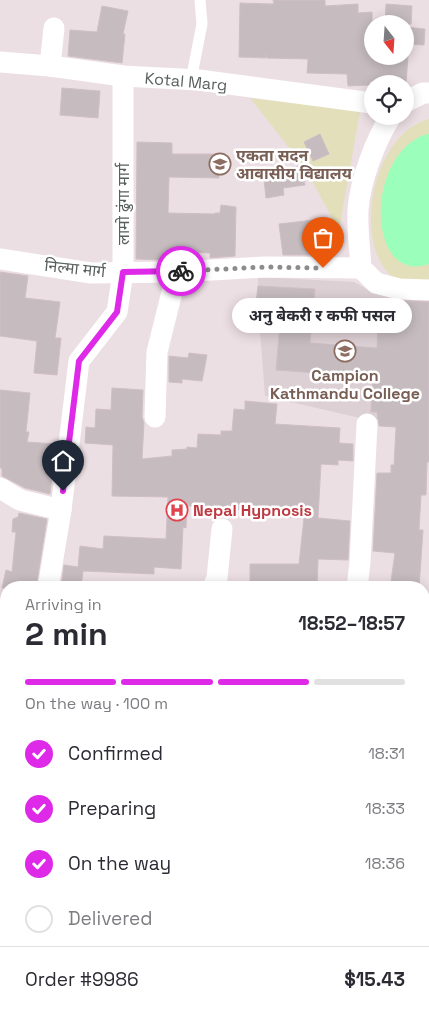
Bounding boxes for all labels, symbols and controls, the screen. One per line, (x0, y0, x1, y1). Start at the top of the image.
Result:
north arrow (364, 15, 414, 65)
map controls (364, 15, 414, 125)
street label: Kotal Marg (144, 67, 228, 96)
button: locate (364, 75, 414, 125)
place label: एकता सदन आवासीय विद्यालय (236, 145, 353, 184)
school or university icon: एकता सदन आवासीय विद्यालय (208, 152, 232, 176)
street label: लामो ढुंगा मार्ग (113, 162, 134, 245)
pin (302, 217, 344, 268)
icon: bag (309, 224, 337, 252)
courier (156, 246, 206, 296)
street label: निल्मा मार्ग (43, 255, 107, 282)
icon: bike (167, 257, 195, 285)
callout: अनु बेकरी र कफी पसल (233, 298, 413, 333)
text: अनु बेकरी र कफी पसल (249, 305, 395, 326)
school or university icon: Campion Kathmandu College (333, 339, 357, 363)
place label: Campion Kathmandu College (270, 365, 420, 404)
pin (42, 440, 84, 491)
icon: home (49, 447, 77, 475)
hospital icon: Nepal Hypnosis (165, 498, 189, 522)
place label: Nepal Hypnosis (193, 500, 312, 521)
text: Arriving in (25, 594, 102, 615)
text: 18:52–18:57 (298, 611, 405, 636)
text: 2 min (25, 614, 108, 654)
text: On the way · 100 m (25, 693, 168, 714)
icon: check (25, 740, 53, 768)
text: Confirmed (68, 741, 163, 766)
text: 18:31 (368, 743, 405, 764)
icon: check (25, 795, 53, 823)
text: Preparing (68, 796, 156, 821)
text: 18:33 (365, 798, 405, 819)
icon: check (25, 850, 53, 878)
text: On the way (68, 851, 171, 876)
text: 18:36 (365, 853, 405, 874)
text: Delivered (68, 906, 153, 931)
text: Order #9986 (25, 967, 139, 992)
text: $15.43 (344, 967, 405, 992)

